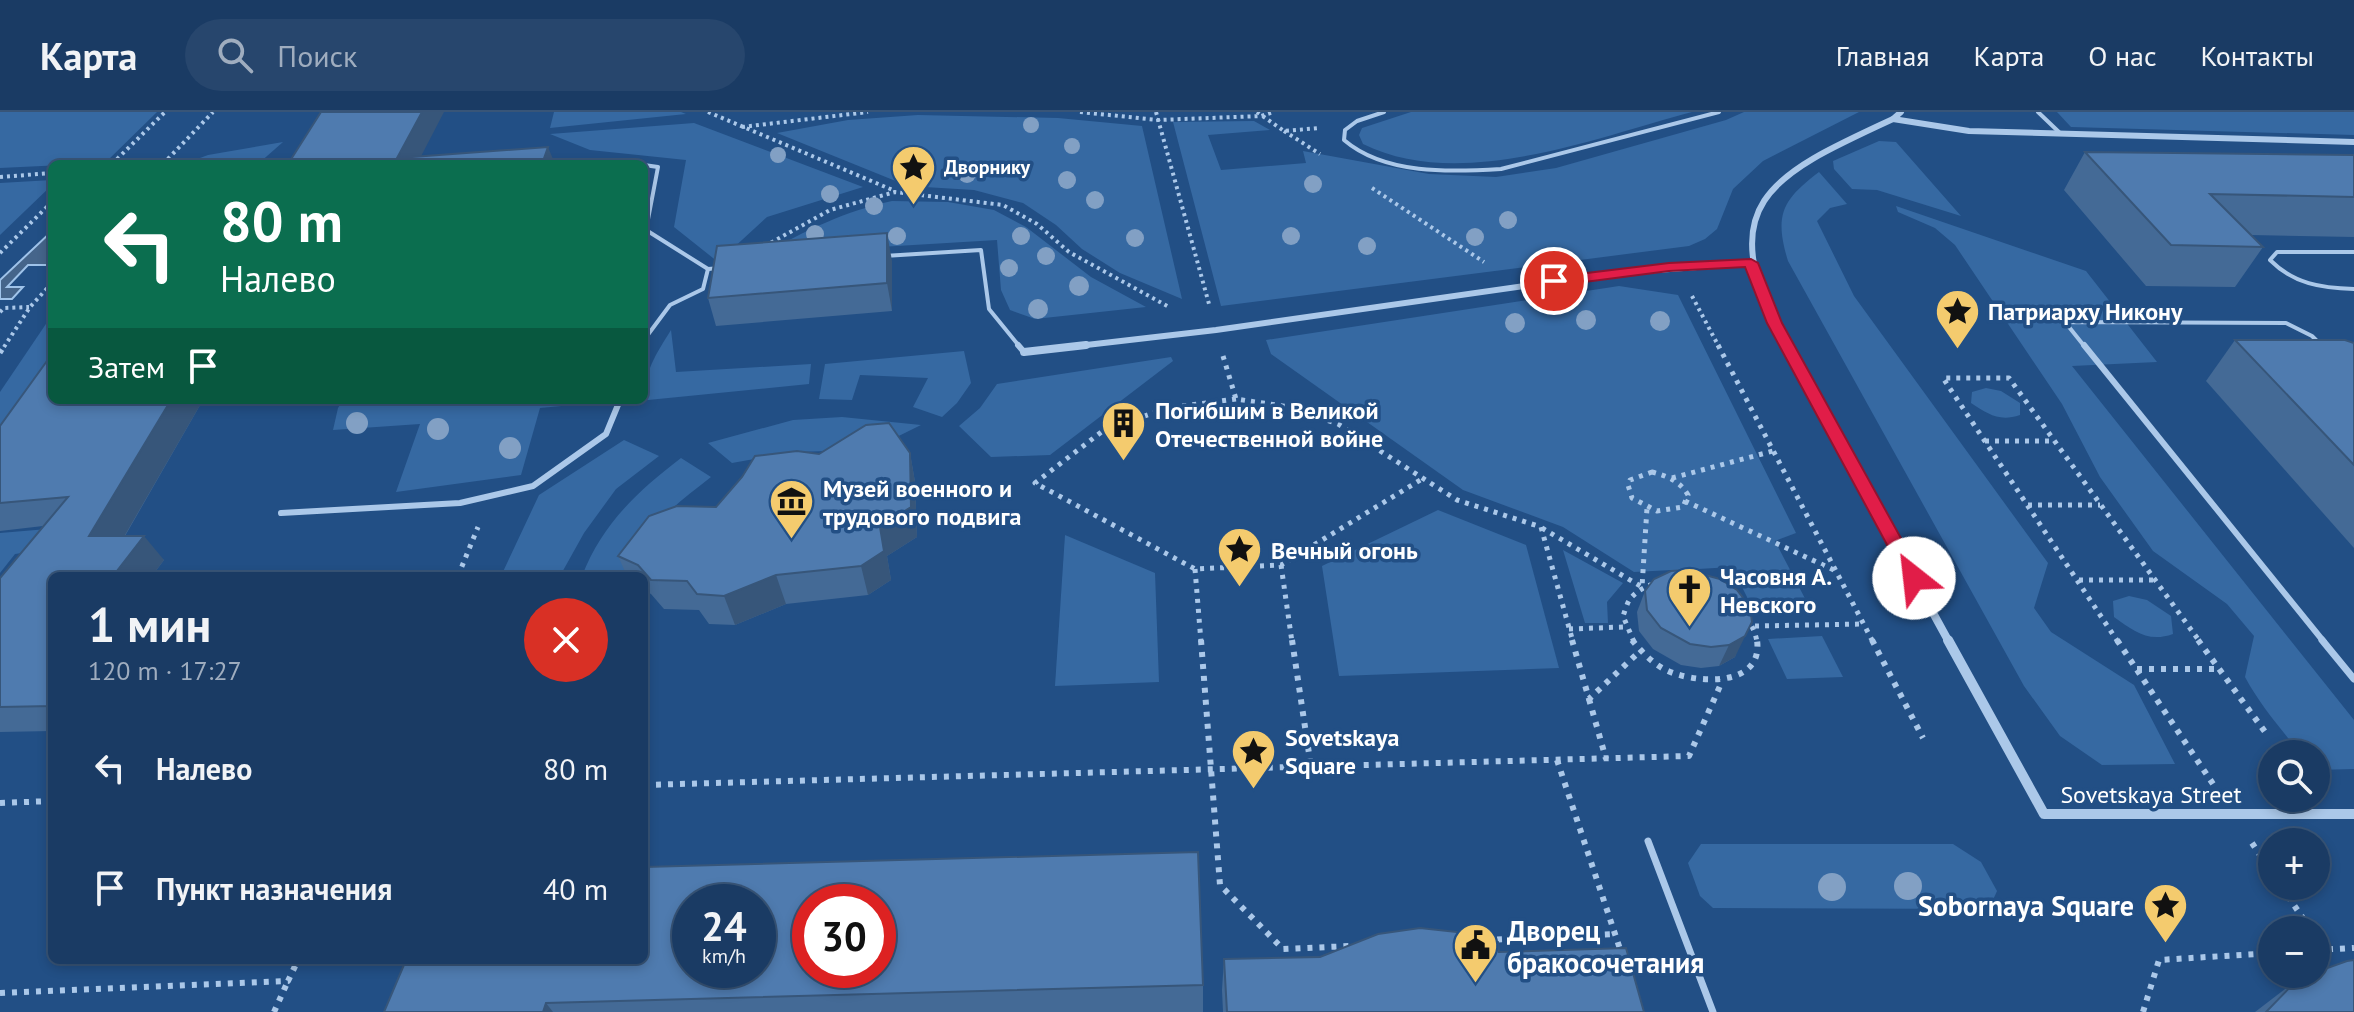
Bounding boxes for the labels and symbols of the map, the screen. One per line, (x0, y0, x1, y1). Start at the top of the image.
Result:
place icon: Дворнику (889, 143, 937, 206)
place label: Дворнику (944, 154, 1031, 180)
pin (1520, 247, 1588, 315)
place icon: Патриарху Никону (1933, 287, 1981, 350)
place label: Патриарху Никону (1988, 296, 2183, 327)
place label: Погибшим в Великой Отечественной войне (1155, 395, 1383, 454)
building icon: Погибшим в Великой Отечественной войне (1100, 400, 1148, 463)
place label: Музей военного и трудового подвига (823, 473, 1021, 532)
museum icon: Музей военного и трудового подвига (768, 478, 816, 541)
place icon: Вечный огонь (1216, 526, 1264, 589)
place label: Вечный огонь (1271, 535, 1418, 566)
position arrow (1872, 536, 1956, 620)
place label: Часовня А. Невского (1720, 561, 1832, 620)
church icon: Часовня А. Невского (1665, 566, 1713, 629)
place label: Sovetskaya Square (1285, 722, 1399, 781)
place icon: Sovetskaya Square (1230, 727, 1278, 790)
street label: Sovetskaya Street (2060, 779, 2242, 810)
place icon: Sobornaya Square (2141, 881, 2189, 944)
speed limit sign: 30 (792, 884, 896, 988)
place label: Sobornaya Square (1918, 887, 2134, 924)
place label: Дворец бракосочетания (1507, 912, 1704, 981)
public building icon: Дворец бракосочетания (1452, 922, 1500, 985)

